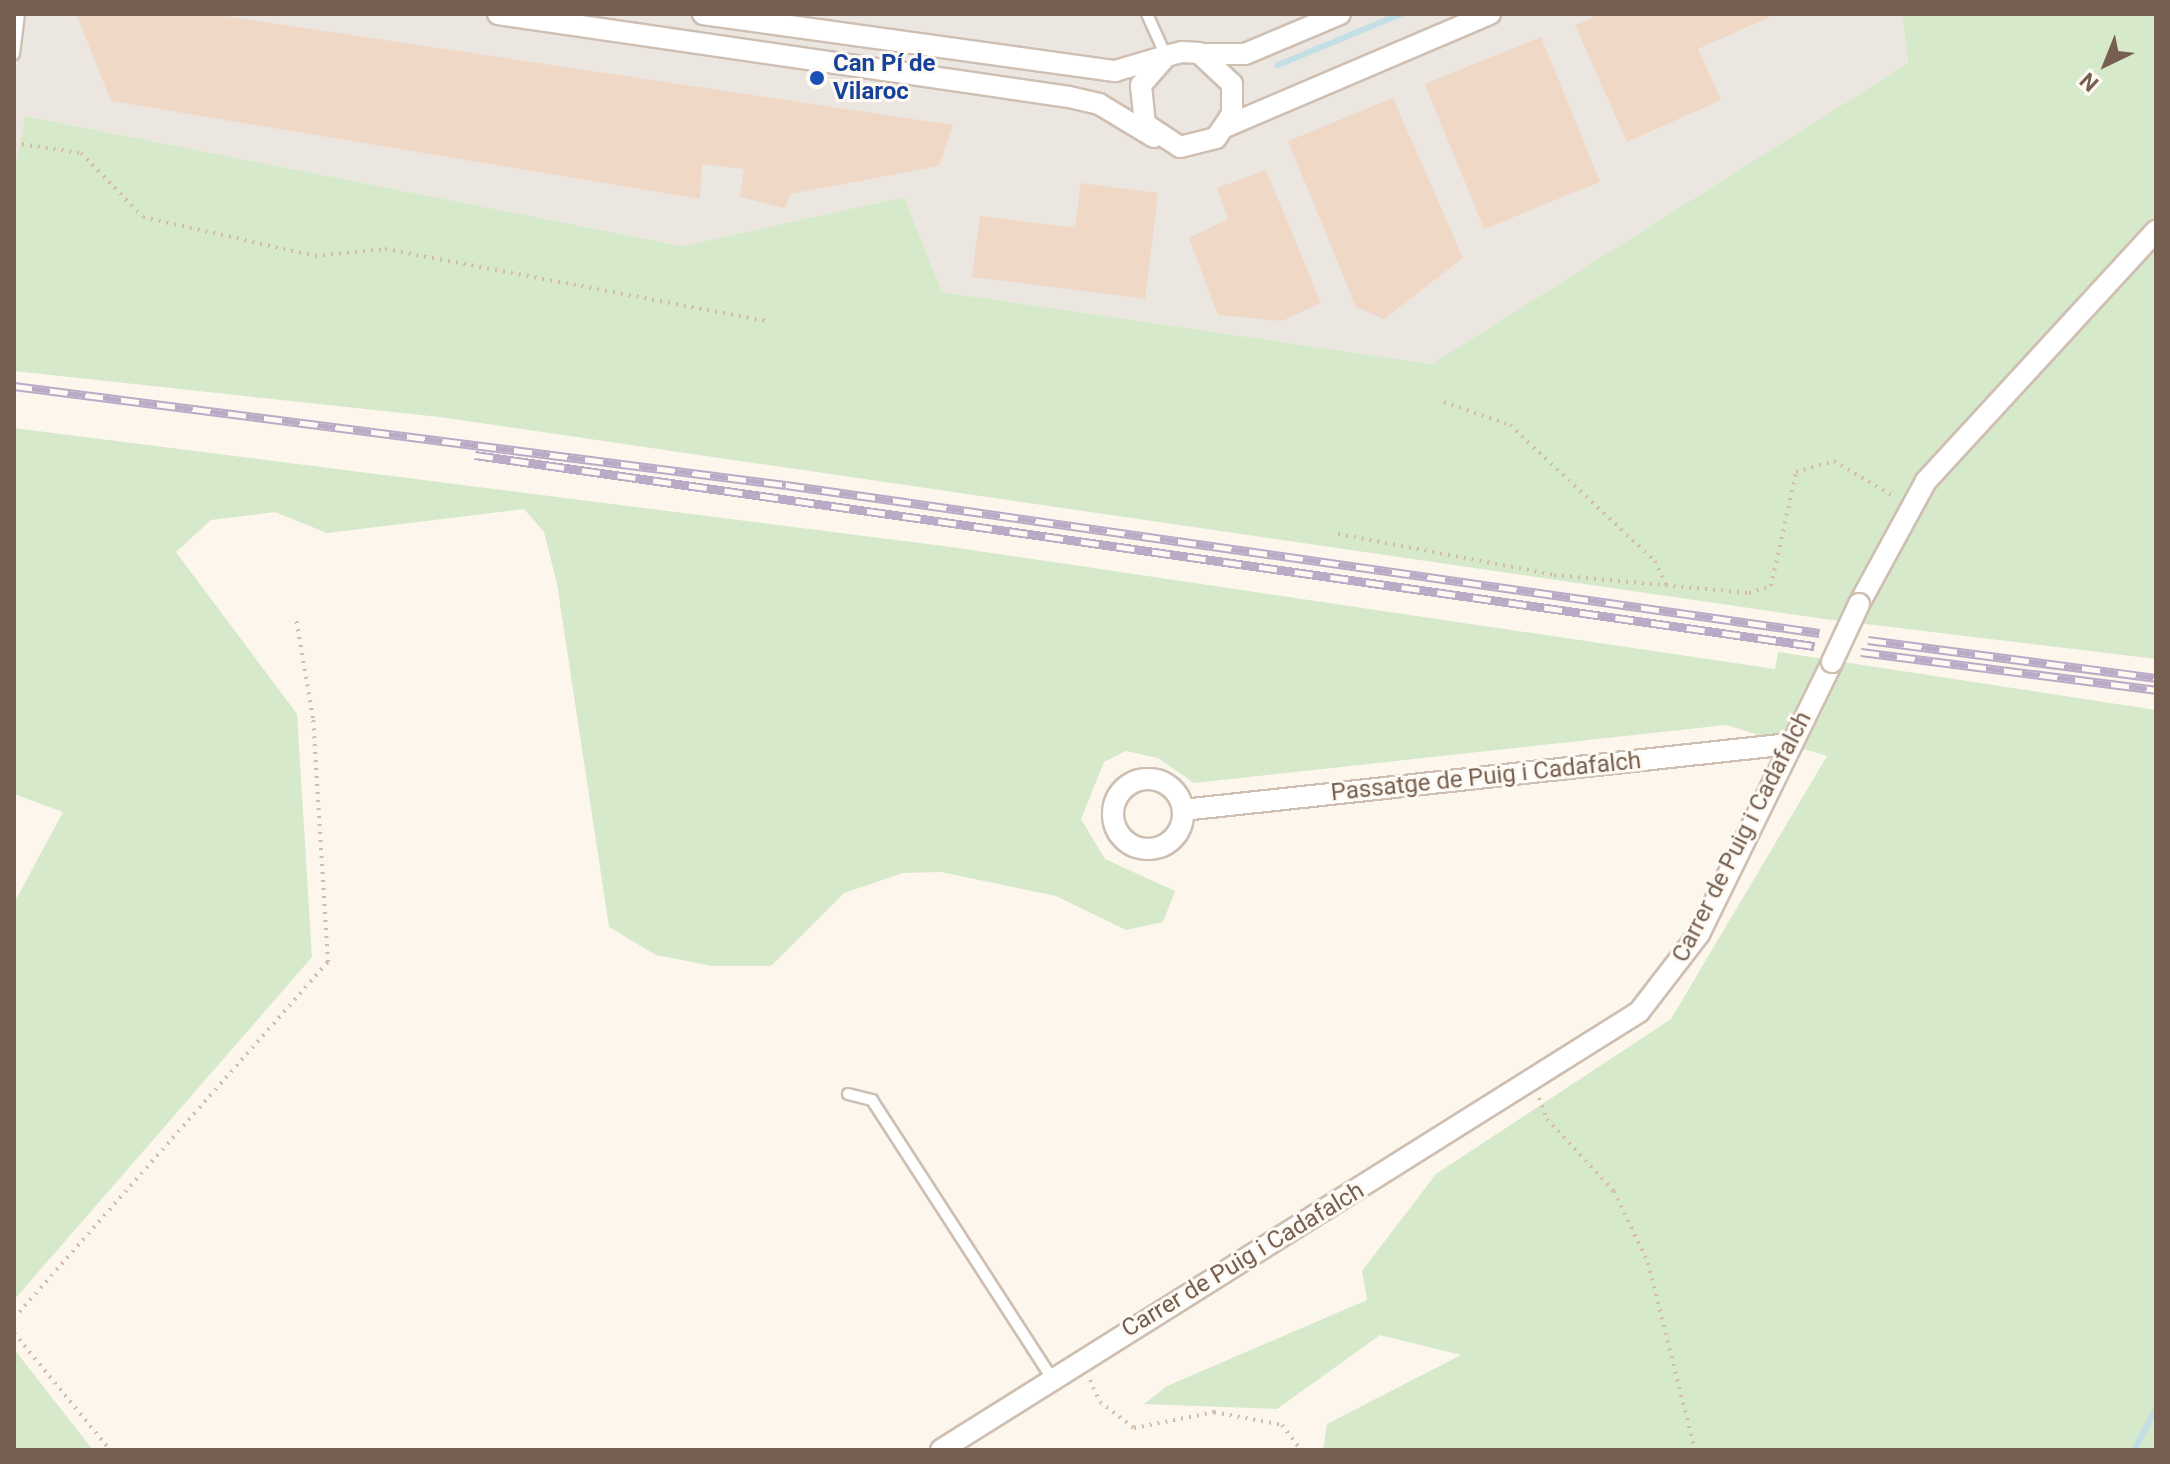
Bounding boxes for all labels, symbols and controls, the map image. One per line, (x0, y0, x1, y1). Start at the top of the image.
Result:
north arrow (2066, 24, 2146, 104)
place label: Can Pí de Vilaroc (833, 50, 935, 106)
text: N (2075, 67, 2103, 96)
marker: Can Pí de Vilaroc (808, 69, 826, 87)
street label: Carrer de Puig i Cadafalch (1666, 707, 1818, 967)
street label: Passatge de Puig i Cadafalch (1329, 746, 1643, 808)
street label: Carrer de Puig i Cadafalch (1117, 1176, 1369, 1344)

